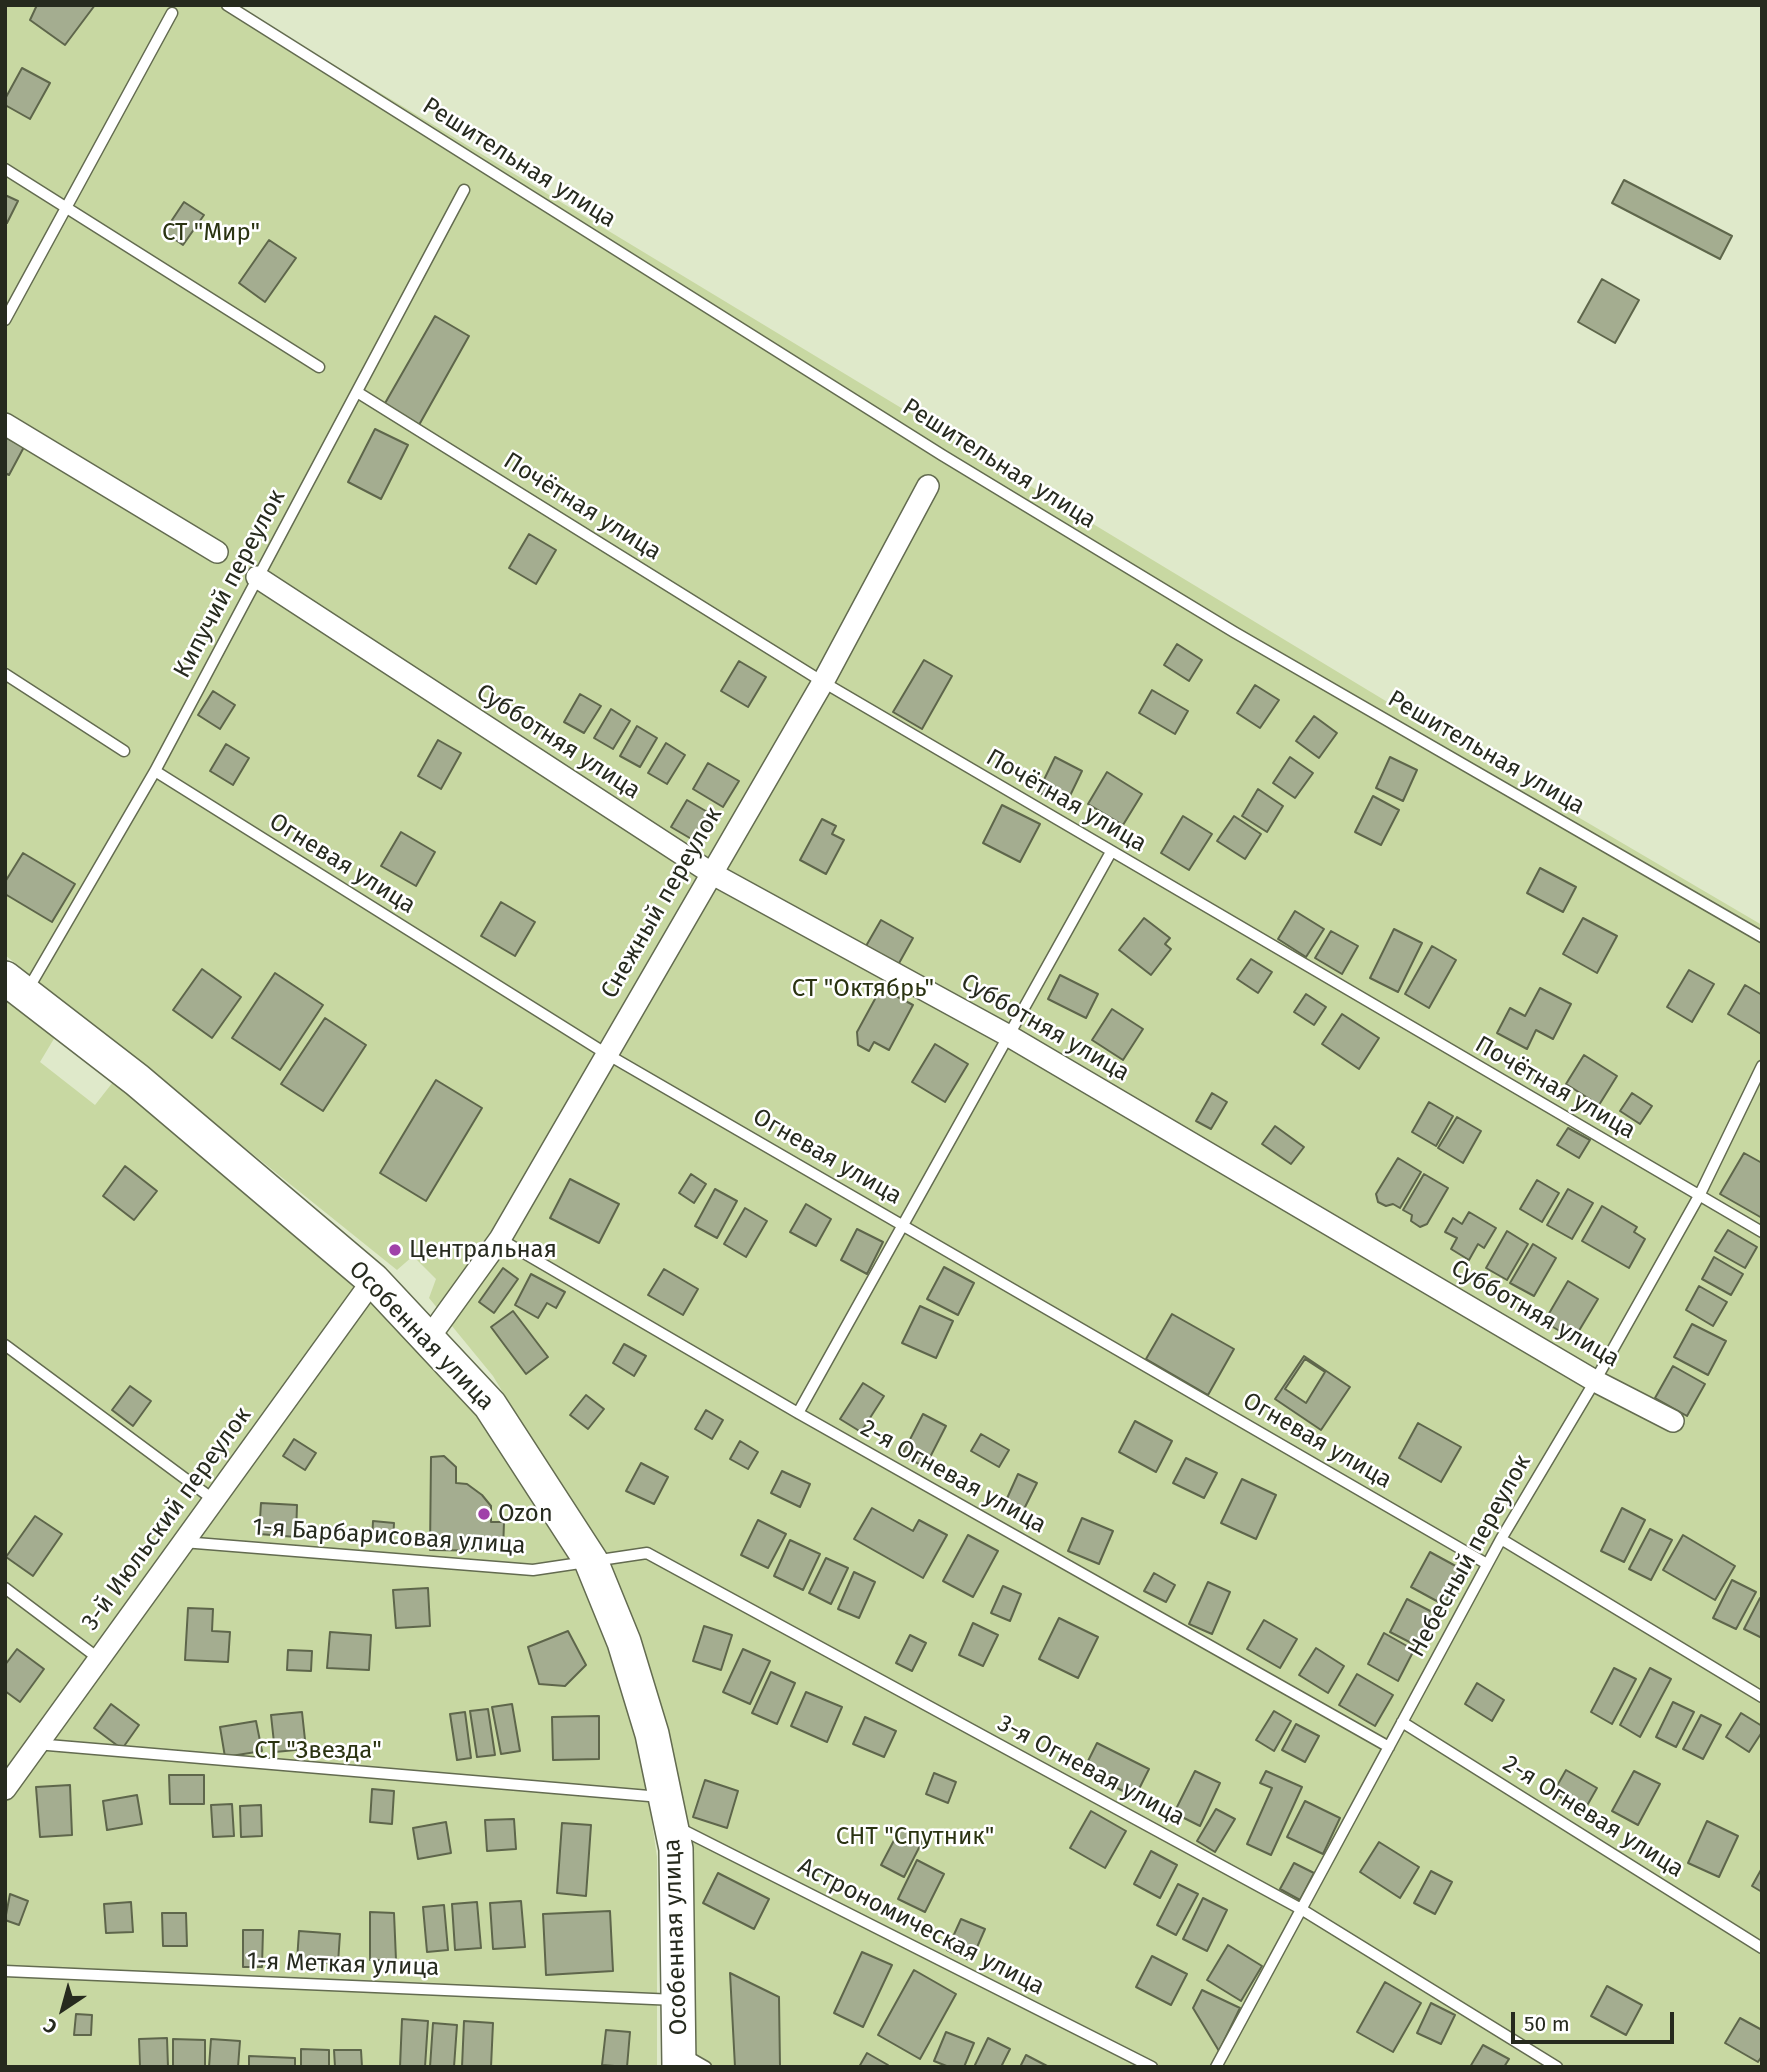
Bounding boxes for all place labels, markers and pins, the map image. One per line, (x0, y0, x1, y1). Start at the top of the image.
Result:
place label: Центральная (409, 1236, 557, 1264)
marker: Центральная (387, 1242, 403, 1258)
place label: Ozon (498, 1500, 553, 1528)
marker: Ozon (476, 1506, 492, 1522)

